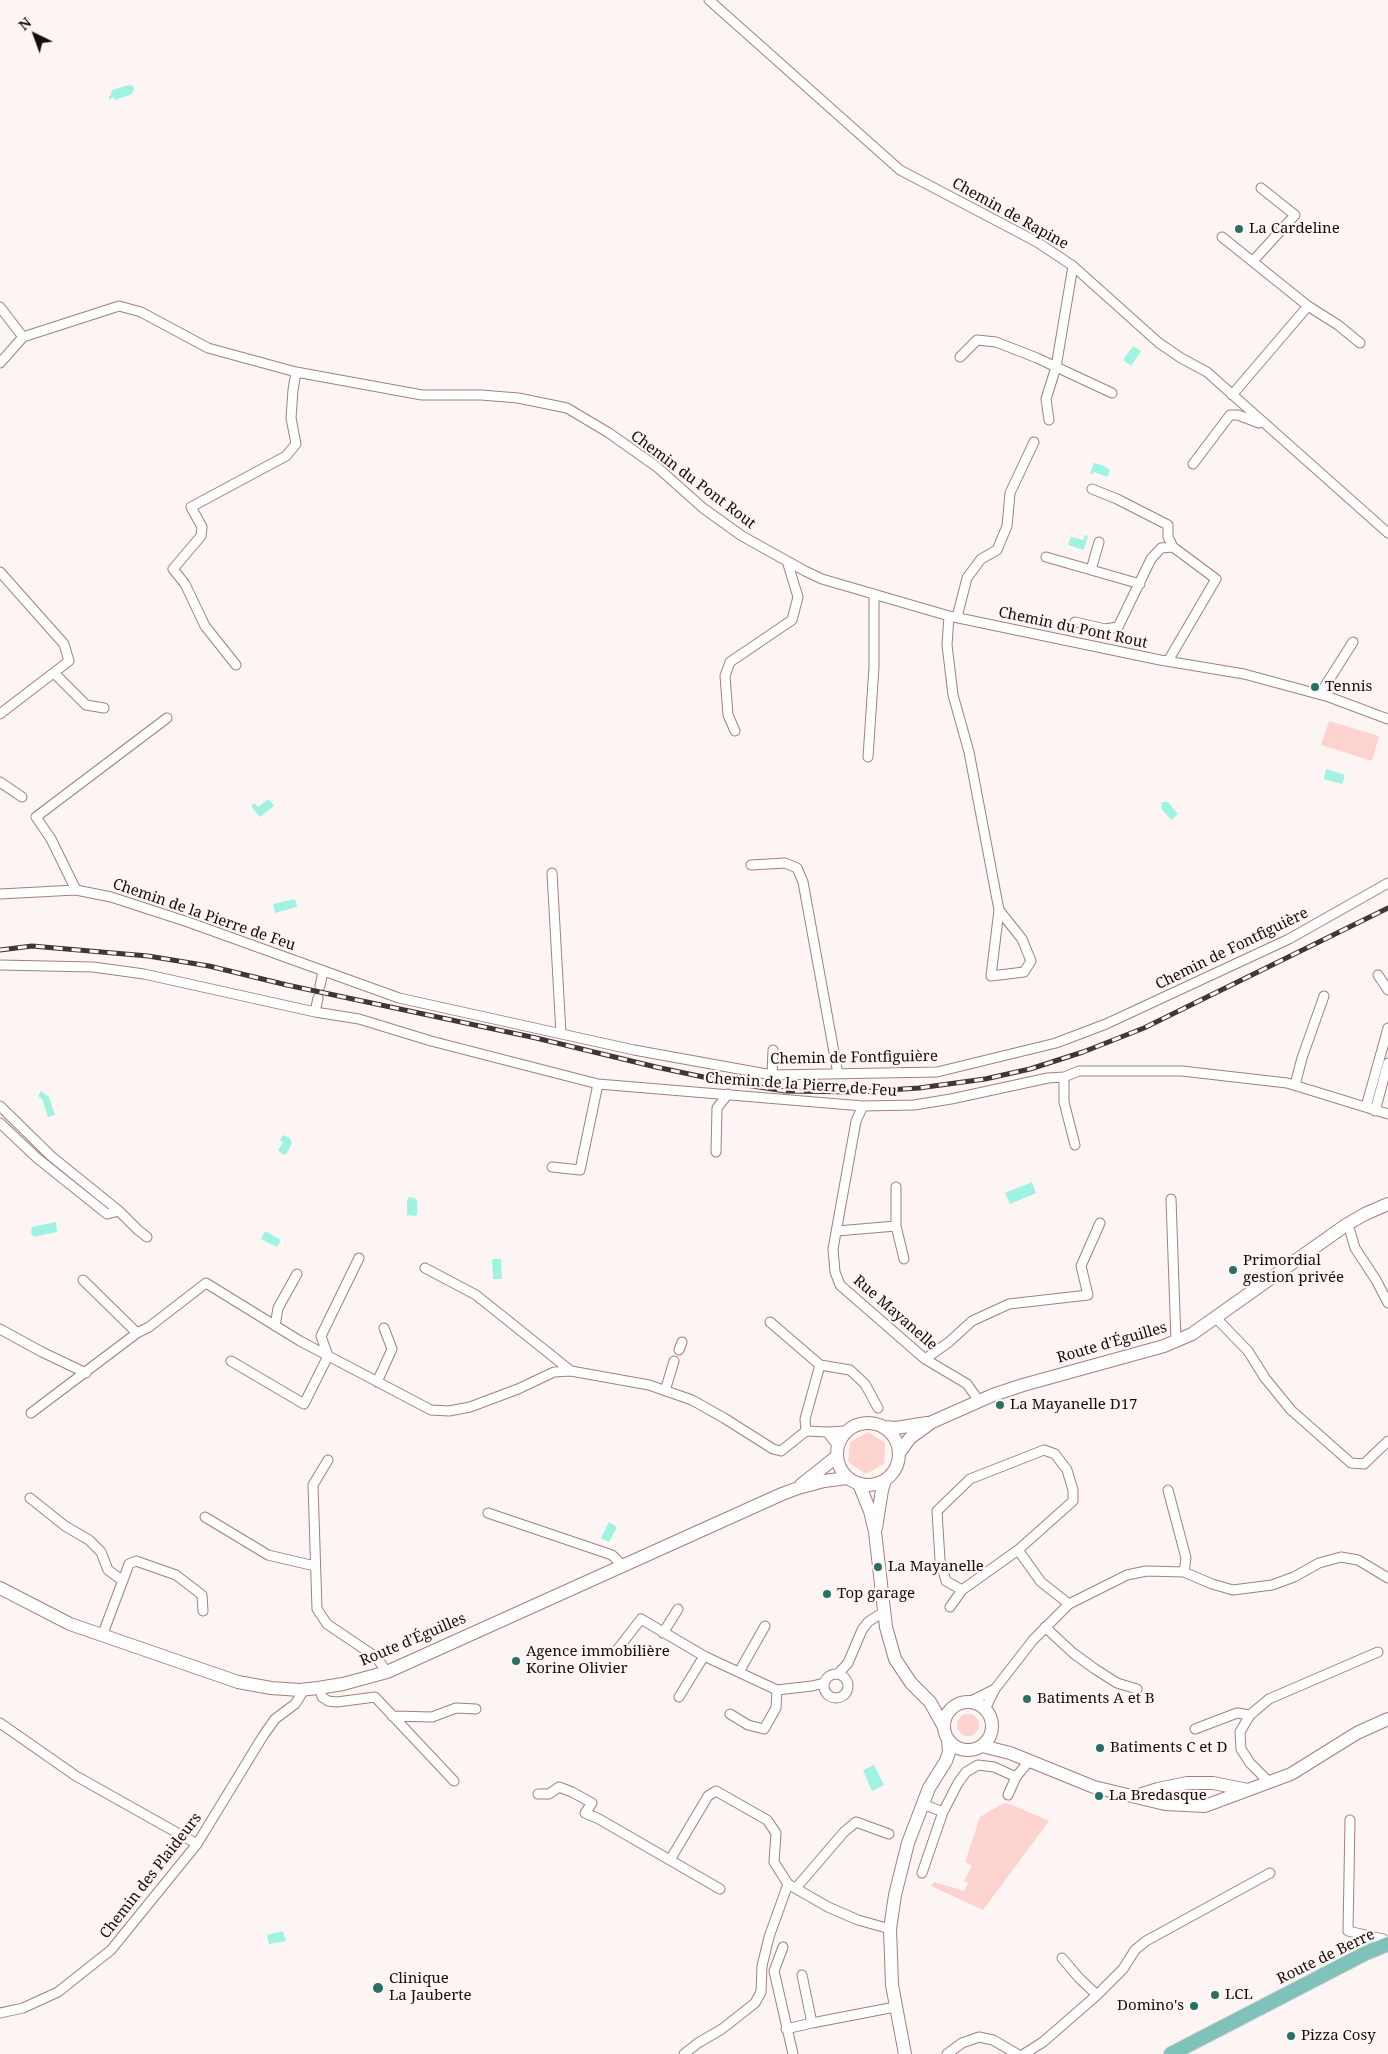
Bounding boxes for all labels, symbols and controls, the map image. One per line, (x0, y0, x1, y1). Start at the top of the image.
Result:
north arrow (10, 10, 60, 60)
text: N (14, 13, 35, 34)
street label: Chemin de Rapine (949, 175, 1071, 253)
place label: La Cardeline (1249, 220, 1340, 238)
marker: La Cardeline (1233, 223, 1245, 235)
street label: Chemin du Pont Rout (627, 427, 759, 533)
street label: Chemin du Pont Rout (997, 603, 1149, 653)
place label: Tennis (1325, 678, 1372, 696)
marker: Tennis (1309, 681, 1321, 693)
street label: Chemin de la Pierre de Feu (110, 875, 298, 955)
street label: Chemin de Fontfiguière (1153, 904, 1311, 994)
street label: Chemin de Fontfiguière (770, 1048, 938, 1068)
street label: Chemin de la Pierre de Feu (704, 1069, 898, 1101)
place label: Primordial gestion privée (1243, 1252, 1344, 1287)
marker: Primordial gestion privée (1227, 1264, 1239, 1276)
street label: Rue Mayanelle (849, 1272, 941, 1354)
street label: Route d'Éguilles (1055, 1319, 1169, 1367)
place label: La Mayanelle D17 (1010, 1396, 1137, 1414)
marker: La Mayanelle D17 (994, 1399, 1006, 1411)
place label: La Mayanelle (888, 1558, 984, 1576)
marker: La Mayanelle (872, 1561, 884, 1573)
place label: Top garage (837, 1585, 915, 1603)
marker: Top garage (821, 1588, 833, 1600)
street label: Route d'Éguilles (357, 1610, 469, 1670)
place label: Agence immobilière Korine Olivier (526, 1643, 670, 1678)
marker: Agence immobilière Korine Olivier (510, 1655, 522, 1667)
place label: Batiments A et B (1037, 1690, 1155, 1708)
marker: Batiments A et B (1021, 1693, 1033, 1705)
place label: Batiments C et D (1110, 1739, 1227, 1757)
marker: Batiments C et D (1094, 1742, 1106, 1754)
place label: La Bredasque (1109, 1787, 1207, 1805)
marker: La Bredasque (1093, 1790, 1105, 1802)
street label: Chemin des Plaideurs (96, 1809, 206, 1943)
street label: Route de Berre (1274, 1926, 1378, 1988)
place label: Clinique La Jauberte (389, 1970, 472, 2005)
marker: Clinique La Jauberte (371, 1981, 385, 1995)
place label: LCL (1225, 1986, 1253, 2004)
marker: LCL (1209, 1989, 1221, 2001)
place label: Domino's (1117, 1997, 1184, 2015)
marker: Domino's (1188, 2000, 1200, 2012)
place label: Pizza Cosy (1301, 2027, 1376, 2045)
marker: Pizza Cosy (1285, 2030, 1297, 2042)

